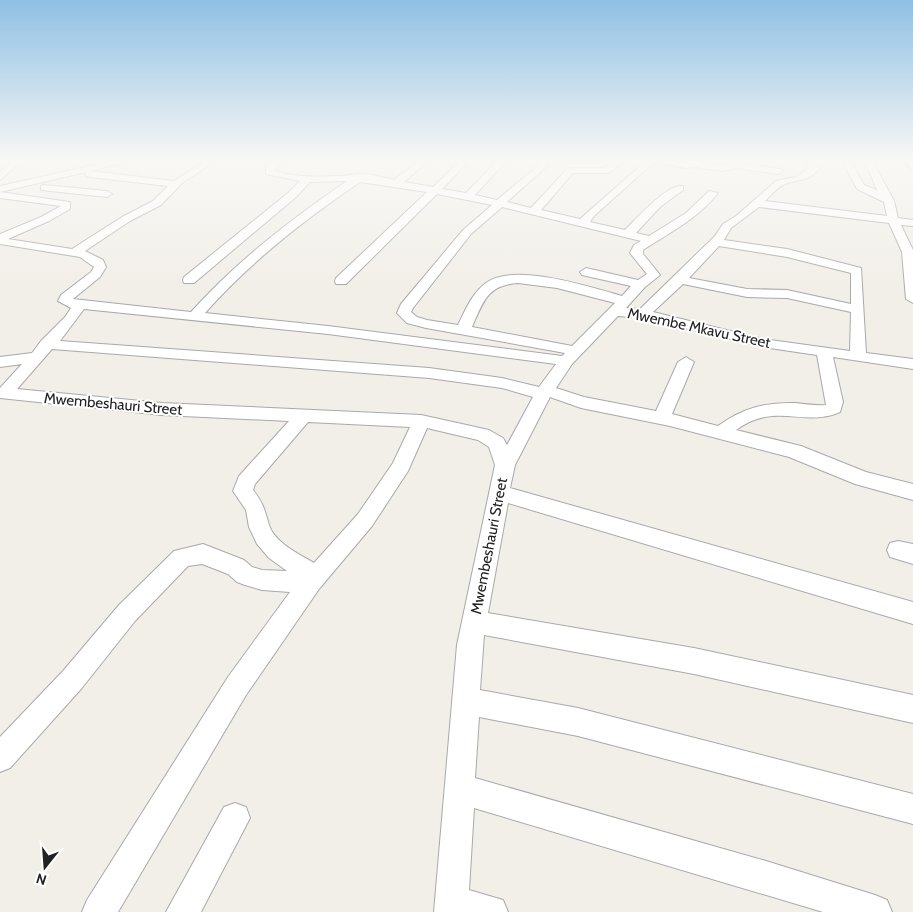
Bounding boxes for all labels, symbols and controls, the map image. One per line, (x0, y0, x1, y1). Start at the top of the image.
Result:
street label: Mwembe Mkavu Street (626, 304, 772, 352)
street label: Mwembeshauri Street (43, 389, 183, 419)
street label: Mwembeshauri Street (467, 476, 511, 616)
north arrow (20, 842, 70, 892)
text: N (34, 869, 49, 889)

